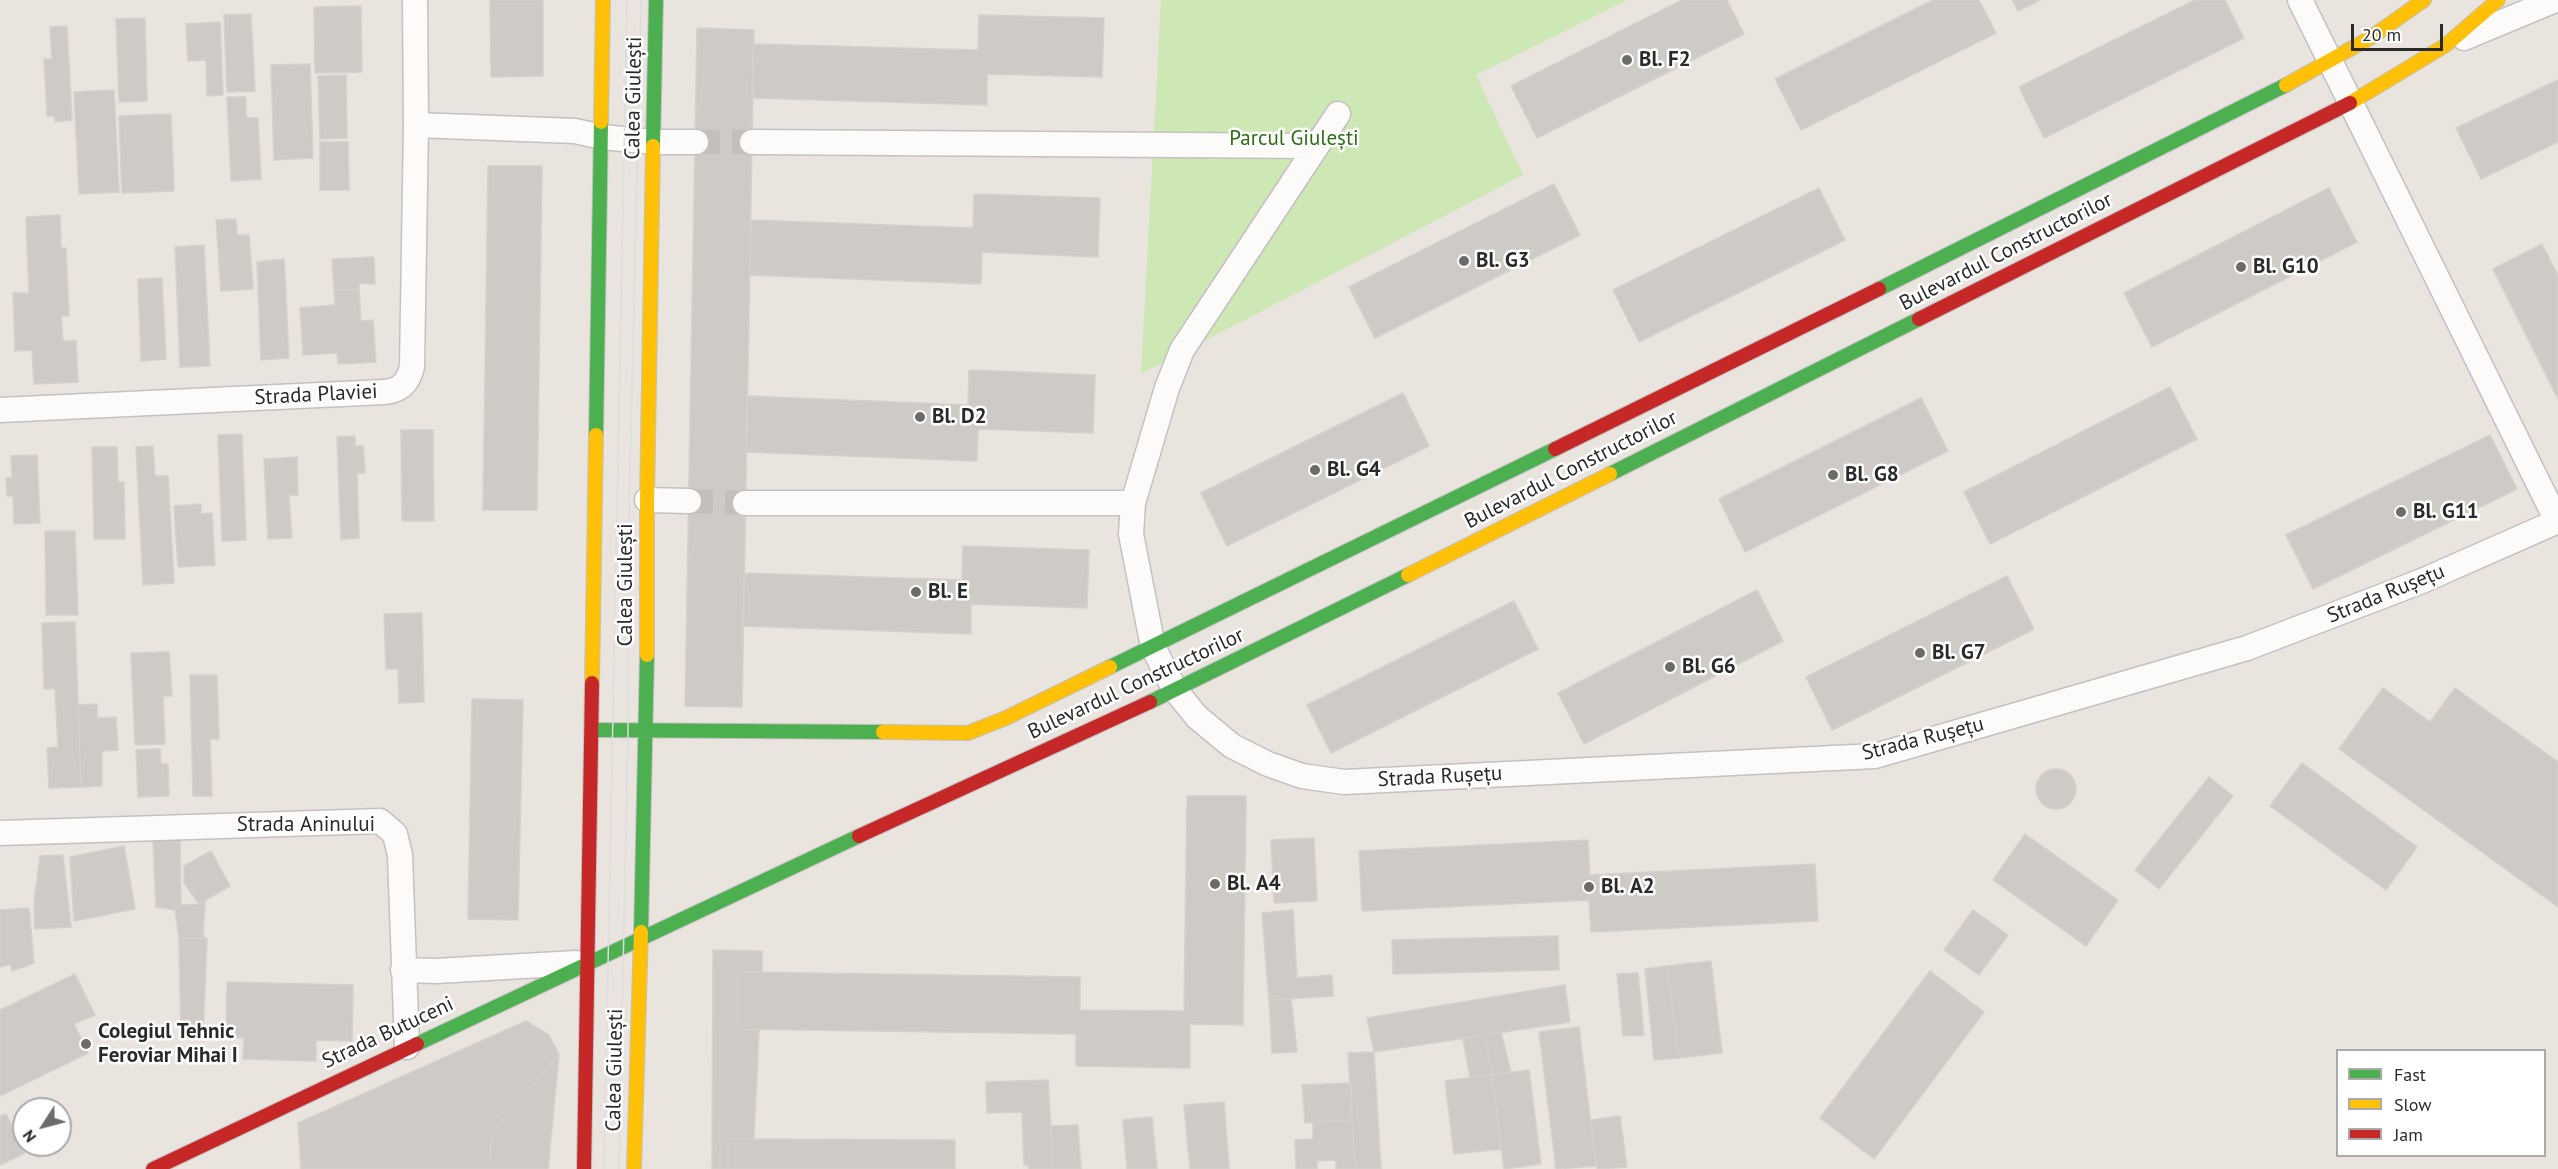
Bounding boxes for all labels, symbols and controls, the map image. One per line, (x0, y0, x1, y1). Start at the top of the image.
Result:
scale bar (2354, 12, 2446, 50)
text: 20 m (2362, 23, 2401, 46)
street label: Calea Giulești (620, 36, 648, 160)
place label: Bl. F2 (1639, 47, 1691, 73)
marker: Bl. F2 (1620, 53, 1634, 67)
park label: Parcul Giulești (1229, 126, 1359, 152)
street label: Bulevardul Constructorilor (1895, 187, 2117, 317)
place label: Bl. G3 (1476, 248, 1530, 274)
marker: Bl. G3 (1457, 254, 1471, 268)
place label: Bl. G10 (2253, 254, 2319, 280)
marker: Bl. G10 (2234, 260, 2248, 274)
street label: Strada Plaviei (254, 379, 378, 411)
place label: Bl. D2 (932, 404, 987, 430)
street label: Bulevardul Constructorilor (1460, 405, 1682, 535)
marker: Bl. D2 (913, 410, 927, 424)
place label: Bl. G4 (1327, 457, 1381, 483)
place label: Bl. G8 (1845, 462, 1899, 488)
marker: Bl. G4 (1308, 463, 1322, 477)
marker: Bl. G8 (1826, 468, 1840, 482)
place label: Bl. G11 (2413, 499, 2479, 525)
marker: Bl. G11 (2394, 505, 2408, 519)
street label: Calea Giulești (613, 523, 639, 647)
street label: Strada Rușețu (2323, 559, 2449, 629)
place label: Bl. E (928, 579, 968, 605)
marker: Bl. E (909, 585, 923, 599)
street label: Bulevardul Constructorilor (1024, 623, 1248, 745)
place label: Bl. G7 (1932, 640, 1986, 666)
marker: Bl. G7 (1913, 646, 1927, 660)
place label: Bl. G6 (1682, 654, 1736, 680)
marker: Bl. G6 (1663, 660, 1677, 674)
street label: Strada Rușețu (1859, 712, 1987, 766)
street label: Strada Rușețu (1377, 761, 1503, 793)
street label: Strada Aninului (237, 812, 375, 838)
place label: Bl. A4 (1227, 871, 1281, 897)
place label: Bl. A2 (1601, 874, 1655, 900)
marker: Bl. A4 (1208, 877, 1222, 891)
marker: Bl. A2 (1582, 880, 1596, 894)
street label: Strada Butuceni (318, 992, 458, 1074)
street label: Calea Giulești (601, 1008, 629, 1132)
place label: Colegiul Tehnic Feroviar Mihai I (98, 1019, 238, 1069)
marker: Colegiul Tehnic Feroviar Mihai I (79, 1037, 93, 1051)
legend (2336, 1049, 2546, 1157)
text: Fast (2394, 1063, 2426, 1086)
text: Slow (2394, 1093, 2432, 1116)
north arrow (12, 1097, 72, 1157)
text: Jam (2394, 1123, 2423, 1146)
text: N (18, 1126, 40, 1147)

